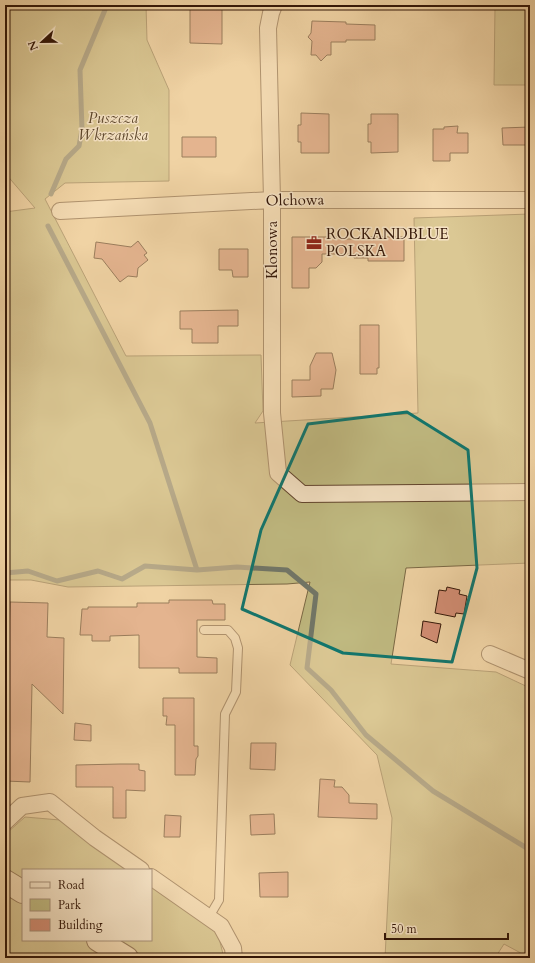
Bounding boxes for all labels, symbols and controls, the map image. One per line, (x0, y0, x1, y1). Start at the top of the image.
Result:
north arrow (22, 22, 62, 62)
text: N (24, 38, 42, 53)
park label: Puszcza Wkrzańska (78, 108, 148, 145)
street label: Olchowa (266, 189, 325, 211)
street label: Klonowa (262, 220, 282, 279)
place label: ROCKANDBLUE POLSKA (326, 224, 448, 261)
office icon: ROCKANDBLUE POLSKA (305, 234, 323, 252)
legend (22, 869, 152, 941)
text: Road (58, 877, 85, 893)
text: Park (58, 897, 82, 913)
scale bar (385, 915, 508, 941)
text: Building (58, 917, 103, 933)
text: 50 m (391, 921, 418, 937)

